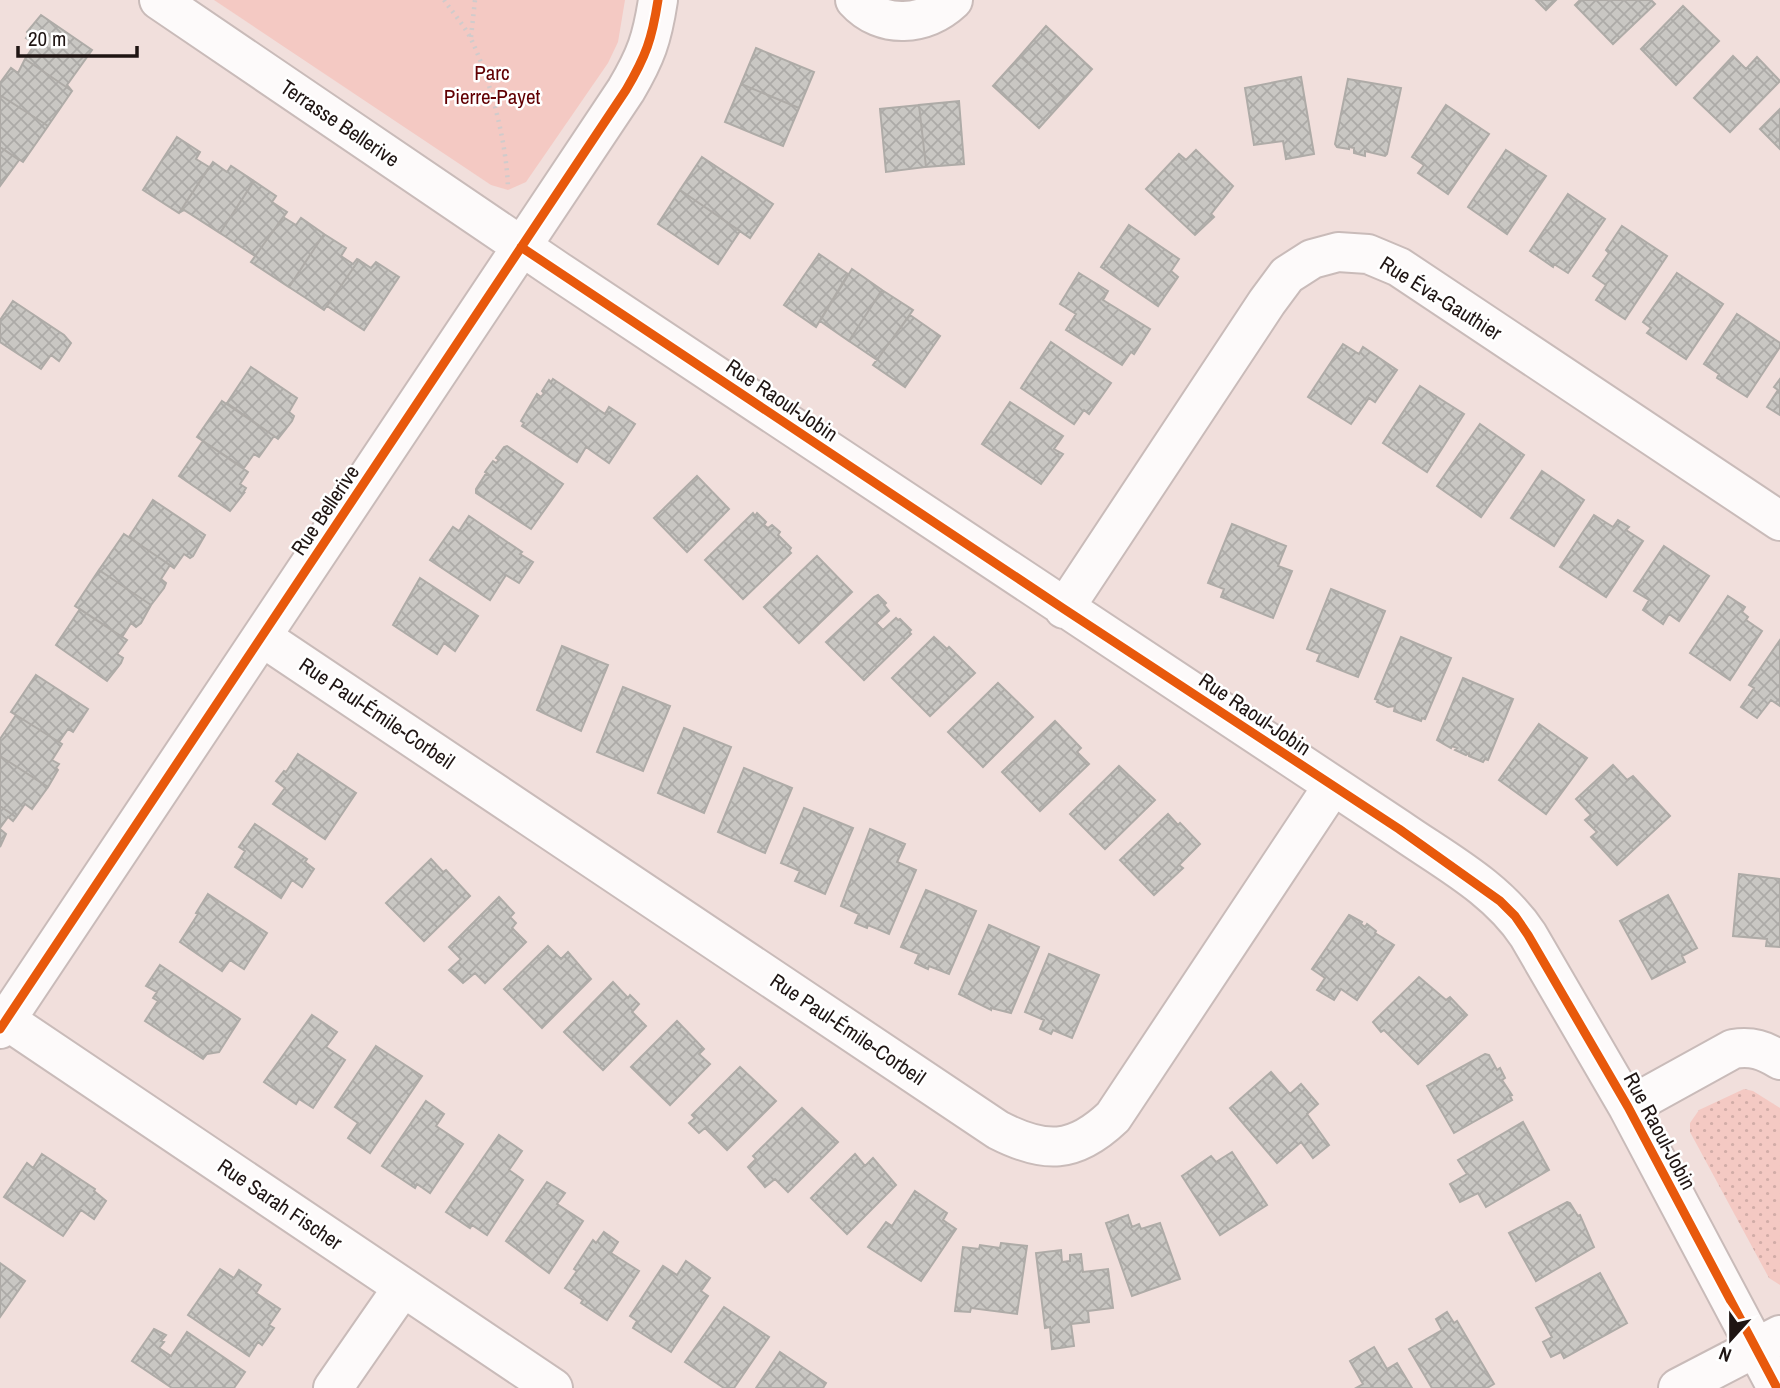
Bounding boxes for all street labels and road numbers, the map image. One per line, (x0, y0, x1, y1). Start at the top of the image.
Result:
street label: Terrasse Bellerive (275, 72, 405, 174)
street label: Rue Éva-Gauthier (1374, 249, 1508, 347)
street label: Rue Raoul-Jobin (720, 352, 844, 448)
street label: Rue Bellerive (284, 459, 366, 561)
street label: Rue Paul-Émile-Corbeil (294, 650, 460, 776)
street label: Rue Raoul-Jobin (1193, 666, 1317, 762)
street label: Rue Paul-Émile-Corbeil (765, 966, 931, 1092)
street label: Rue Raoul-Jobin (1617, 1067, 1703, 1195)
street label: Rue Sarah Fischer (212, 1152, 348, 1257)

